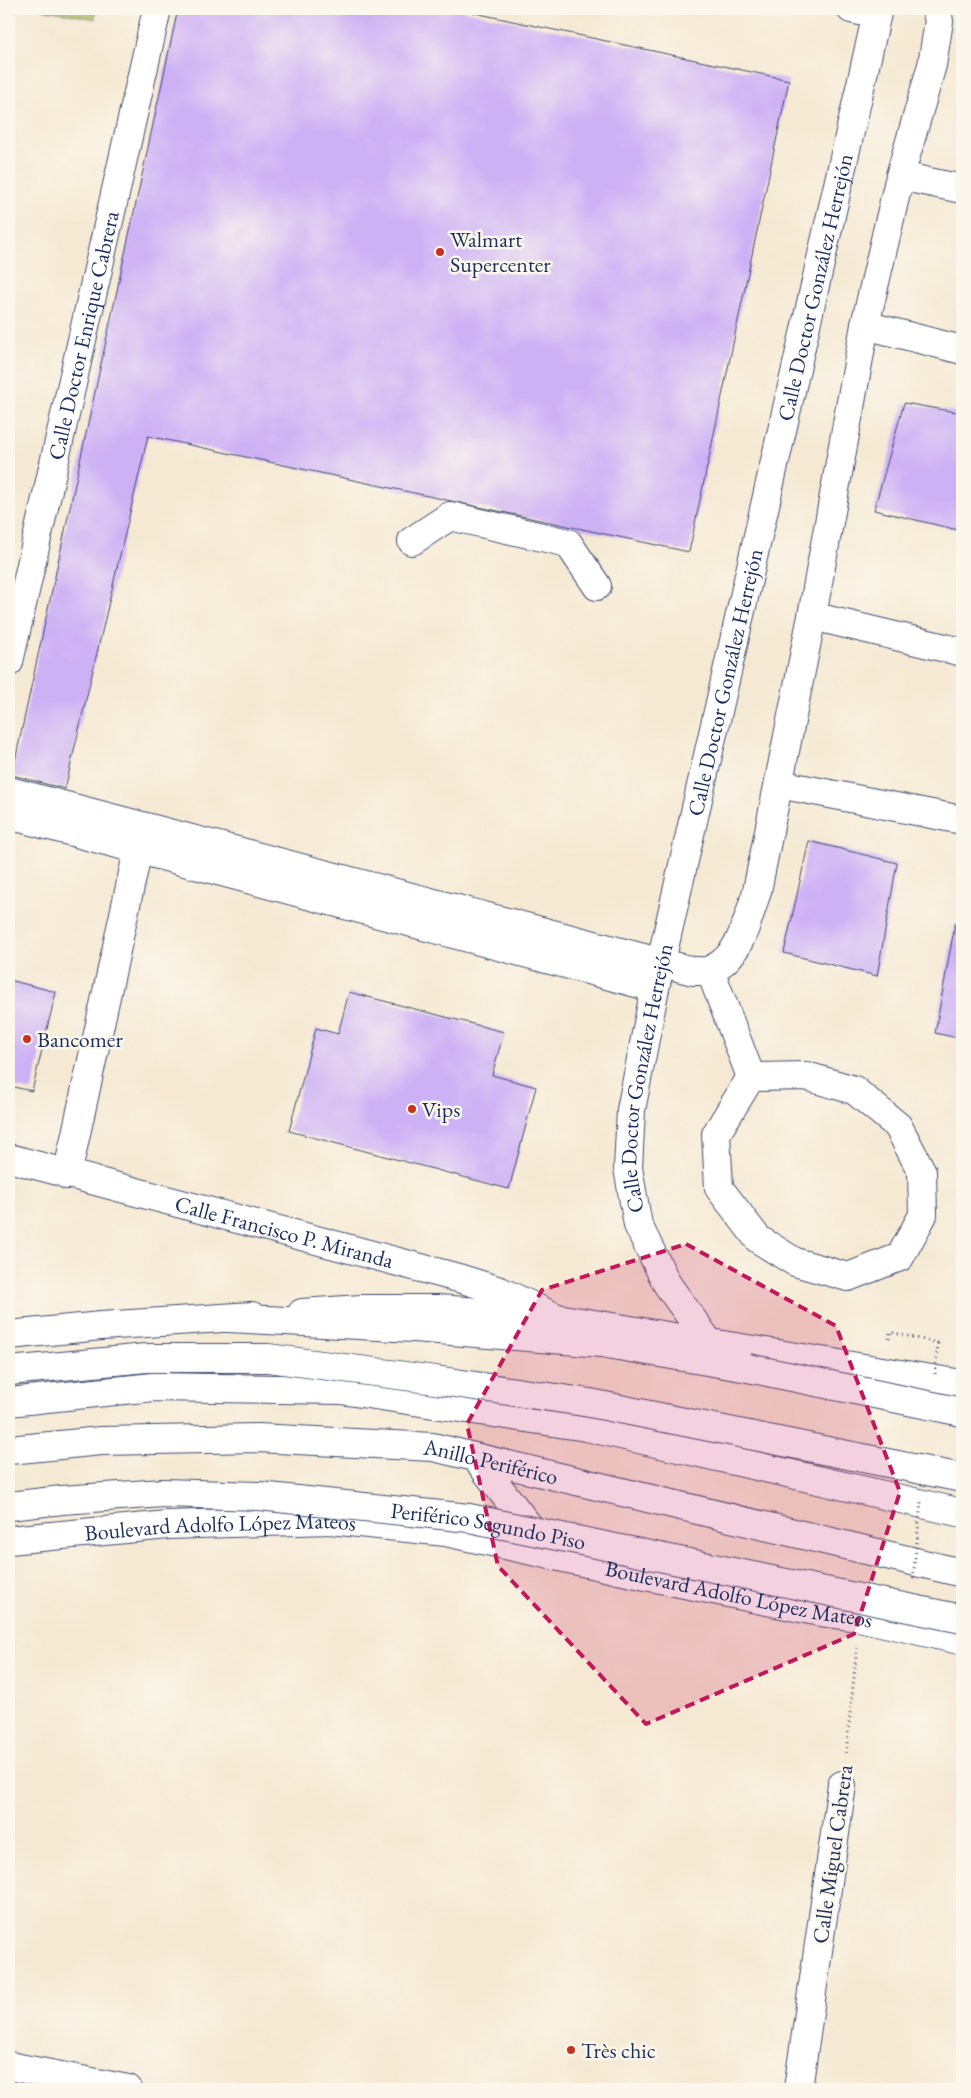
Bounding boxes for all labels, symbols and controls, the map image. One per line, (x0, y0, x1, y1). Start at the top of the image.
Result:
street label: Calle Doctor González Herrejón (771, 150, 860, 424)
street label: Calle Doctor Enrique Cabrera (41, 208, 126, 463)
place label: Walmart Supercenter (450, 225, 551, 279)
marker: Walmart Supercenter (434, 246, 446, 258)
street label: Calle Doctor González Herrejón (681, 545, 770, 819)
street label: Calle Doctor González Herrejón (614, 940, 680, 1215)
place label: Bancomer (37, 1025, 123, 1054)
marker: Bancomer (21, 1033, 33, 1045)
place label: Vips (422, 1095, 460, 1124)
marker: Vips (406, 1103, 418, 1115)
street label: Calle Francisco P. Miranda (172, 1189, 397, 1275)
street label: Anillo Periférico (422, 1432, 561, 1491)
street label: Periférico Segundo Piso (389, 1496, 589, 1557)
street label: Boulevard Adolfo López Mateos (83, 1506, 358, 1548)
street label: Boulevard Adolfo López Mateos (602, 1553, 876, 1635)
street label: Calle Miguel Cabrera (806, 1763, 859, 1945)
place label: Très chic (581, 2036, 656, 2065)
marker: Très chic (565, 2044, 577, 2056)

